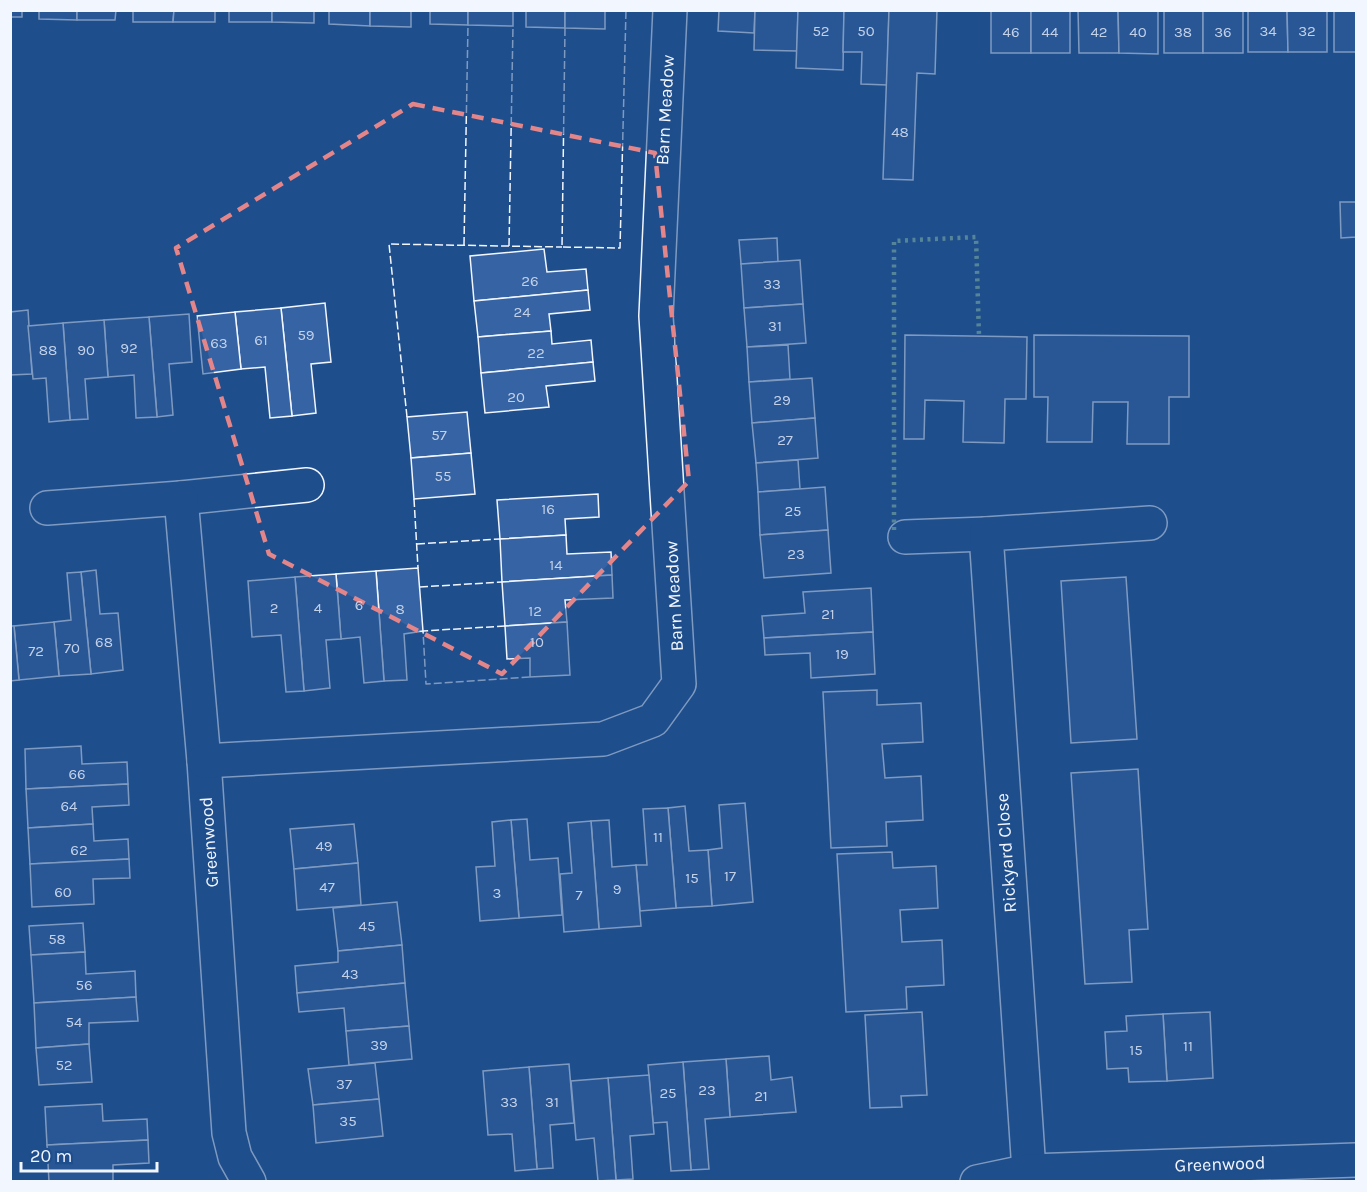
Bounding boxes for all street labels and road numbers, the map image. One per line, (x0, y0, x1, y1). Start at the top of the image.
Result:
street label: Barn Meadow (651, 54, 679, 166)
street label: Barn Meadow (660, 540, 688, 652)
street label: Rickyard Close (991, 792, 1021, 914)
street label: Greenwood (195, 796, 223, 888)
street label: Greenwood (1174, 1151, 1266, 1177)

